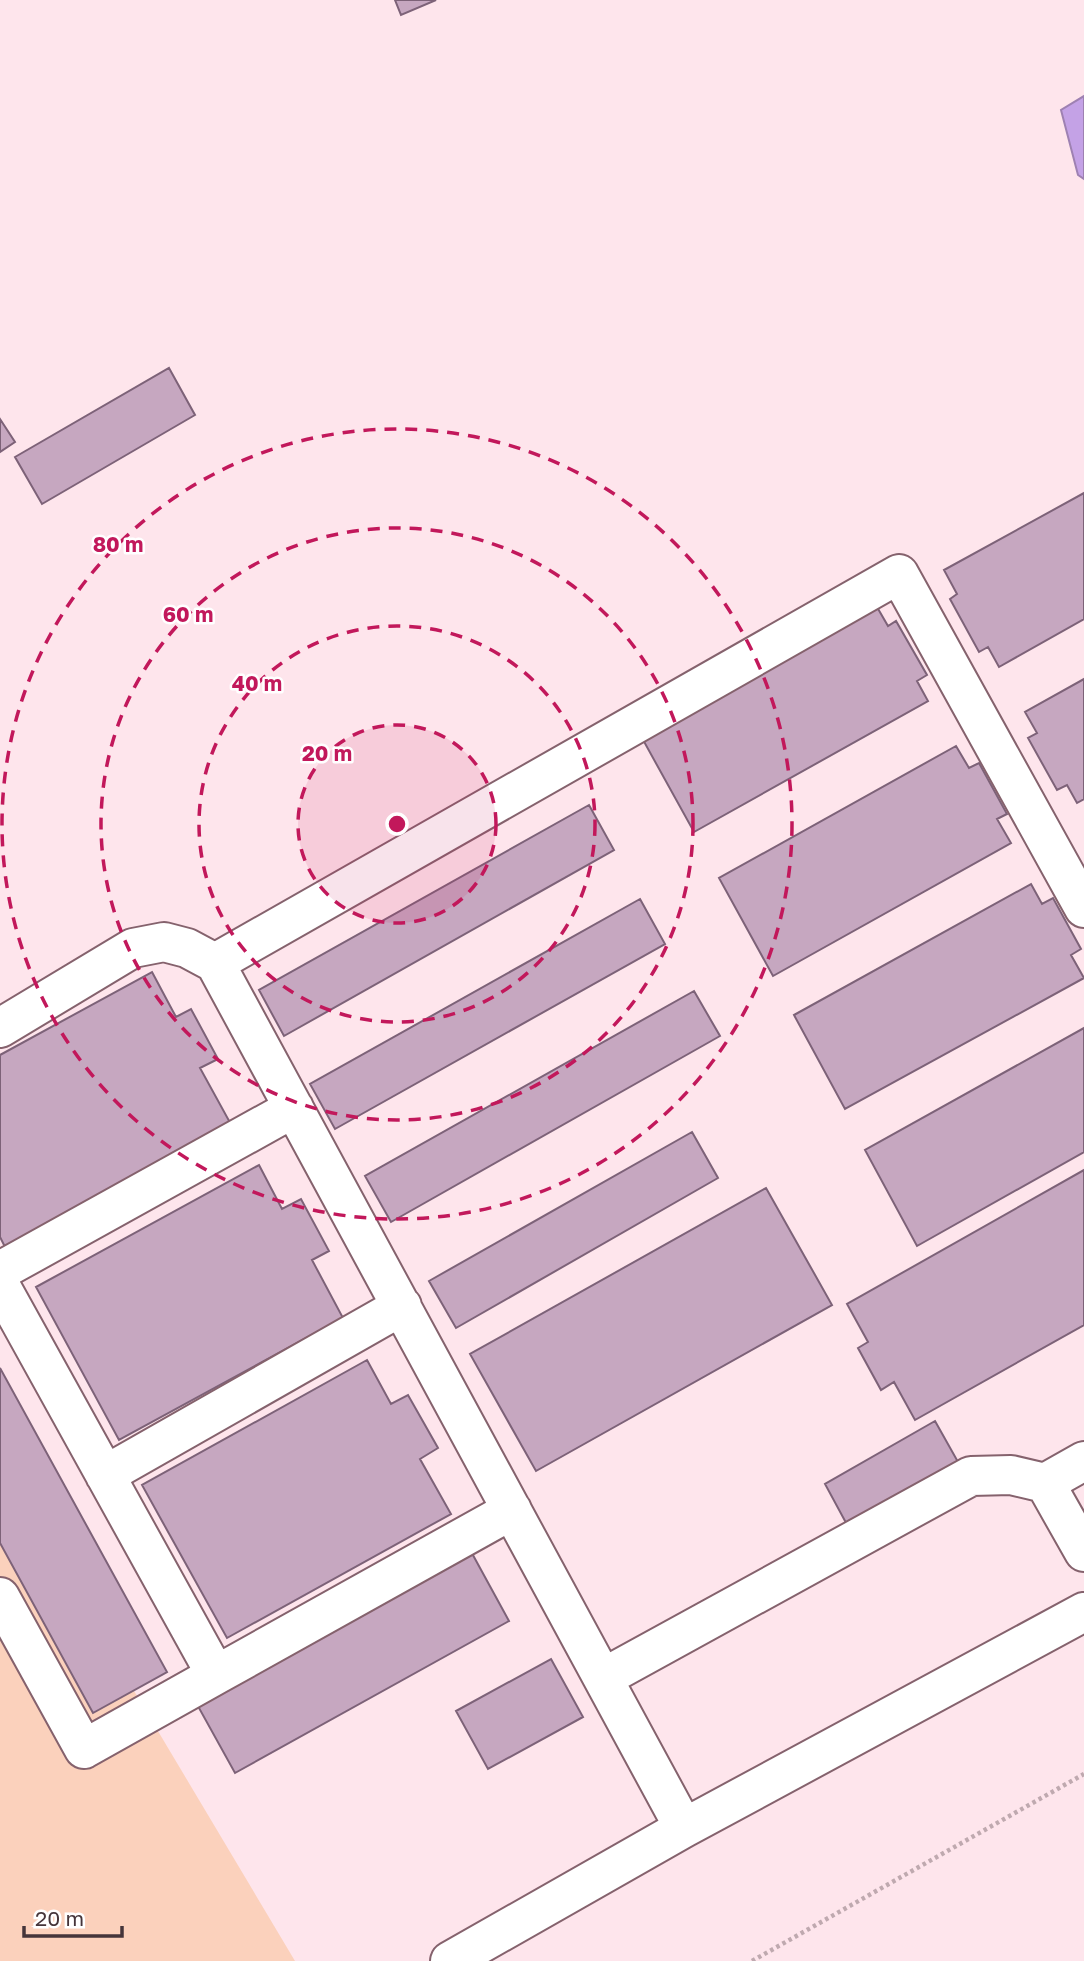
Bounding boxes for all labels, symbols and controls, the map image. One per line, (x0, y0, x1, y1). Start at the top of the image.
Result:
text: 80 m (93, 531, 143, 557)
text: 60 m (163, 601, 213, 627)
text: 40 m (232, 670, 282, 696)
text: 20 m (302, 740, 352, 766)
centre of rings (385, 812, 409, 836)
scale bar (24, 1895, 122, 1939)
text: 20 m (35, 1905, 84, 1931)

